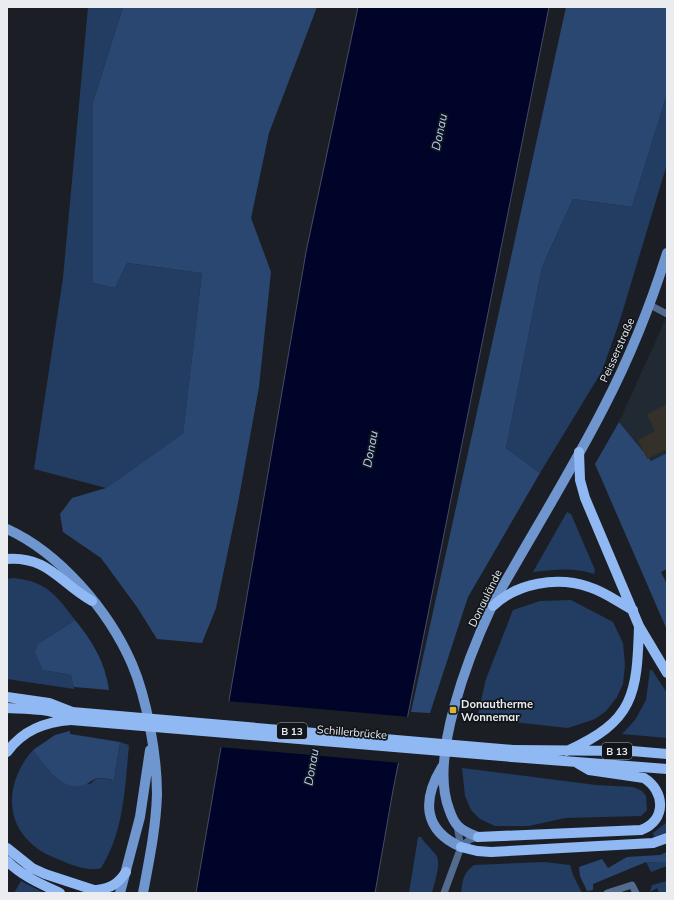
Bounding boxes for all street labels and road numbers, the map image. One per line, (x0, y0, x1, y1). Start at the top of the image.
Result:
street label: Peisserstraße (597, 316, 637, 384)
street label: Donaulände (465, 567, 505, 629)
street label: Schillerbrücke (316, 722, 388, 742)
road number: B 13 (277, 723, 307, 739)
road number: B 13 (602, 743, 632, 759)

